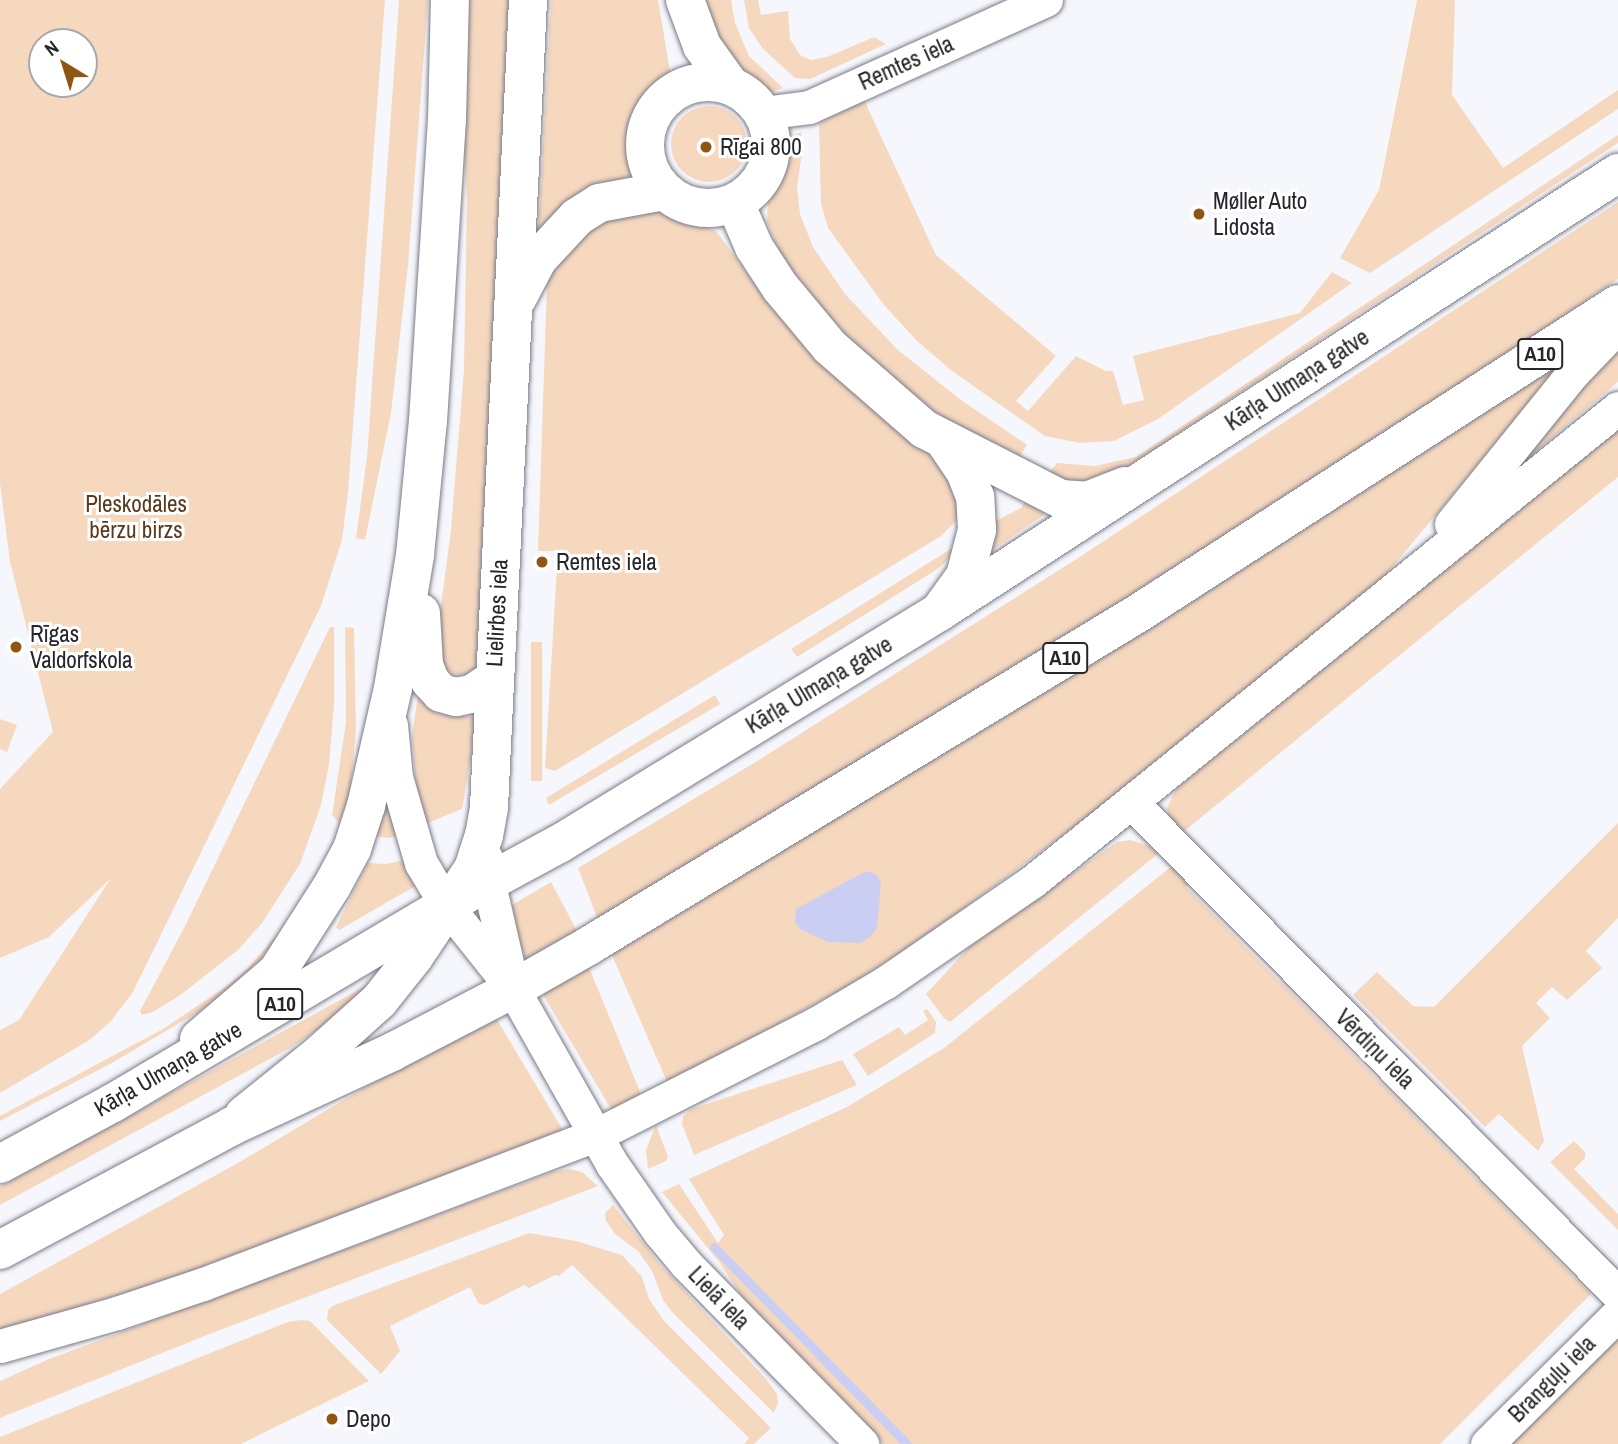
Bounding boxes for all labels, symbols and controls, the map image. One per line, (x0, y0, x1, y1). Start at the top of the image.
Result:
north arrow (28, 28, 98, 98)
street label: Remtes iela (854, 30, 958, 96)
text: N (39, 34, 64, 62)
place label: Rīgai 800 (720, 133, 802, 161)
marker: Rīgai 800 (698, 139, 714, 155)
place label: Møller Auto Lidosta (1213, 187, 1308, 241)
marker: Møller Auto Lidosta (1191, 206, 1207, 222)
street label: Kārļa Ulmaņa gatve (1220, 323, 1374, 437)
road number: A10 (1516, 336, 1564, 372)
park label: Pleskodāles bērzu birzs (85, 490, 187, 544)
place label: Remtes iela (556, 548, 657, 576)
marker: Remtes iela (534, 554, 550, 570)
street label: Lielirbes iela (480, 558, 514, 668)
place label: Rīgas Valdorfskola (30, 620, 132, 674)
street label: Kārļa Ulmaņa gatve (741, 631, 897, 739)
marker: Rīgas Valdorfskola (8, 639, 24, 655)
road number: A10 (1040, 640, 1090, 676)
road number: A10 (256, 986, 304, 1021)
street label: Vērdiņu iela (1330, 1004, 1420, 1094)
street label: Kārļa Ulmaņa gatve (89, 1016, 247, 1122)
street label: Lielā iela (682, 1261, 756, 1335)
street label: Branguļu iela (1503, 1330, 1601, 1428)
place label: Depo (346, 1405, 391, 1433)
marker: Depo (324, 1411, 340, 1427)

